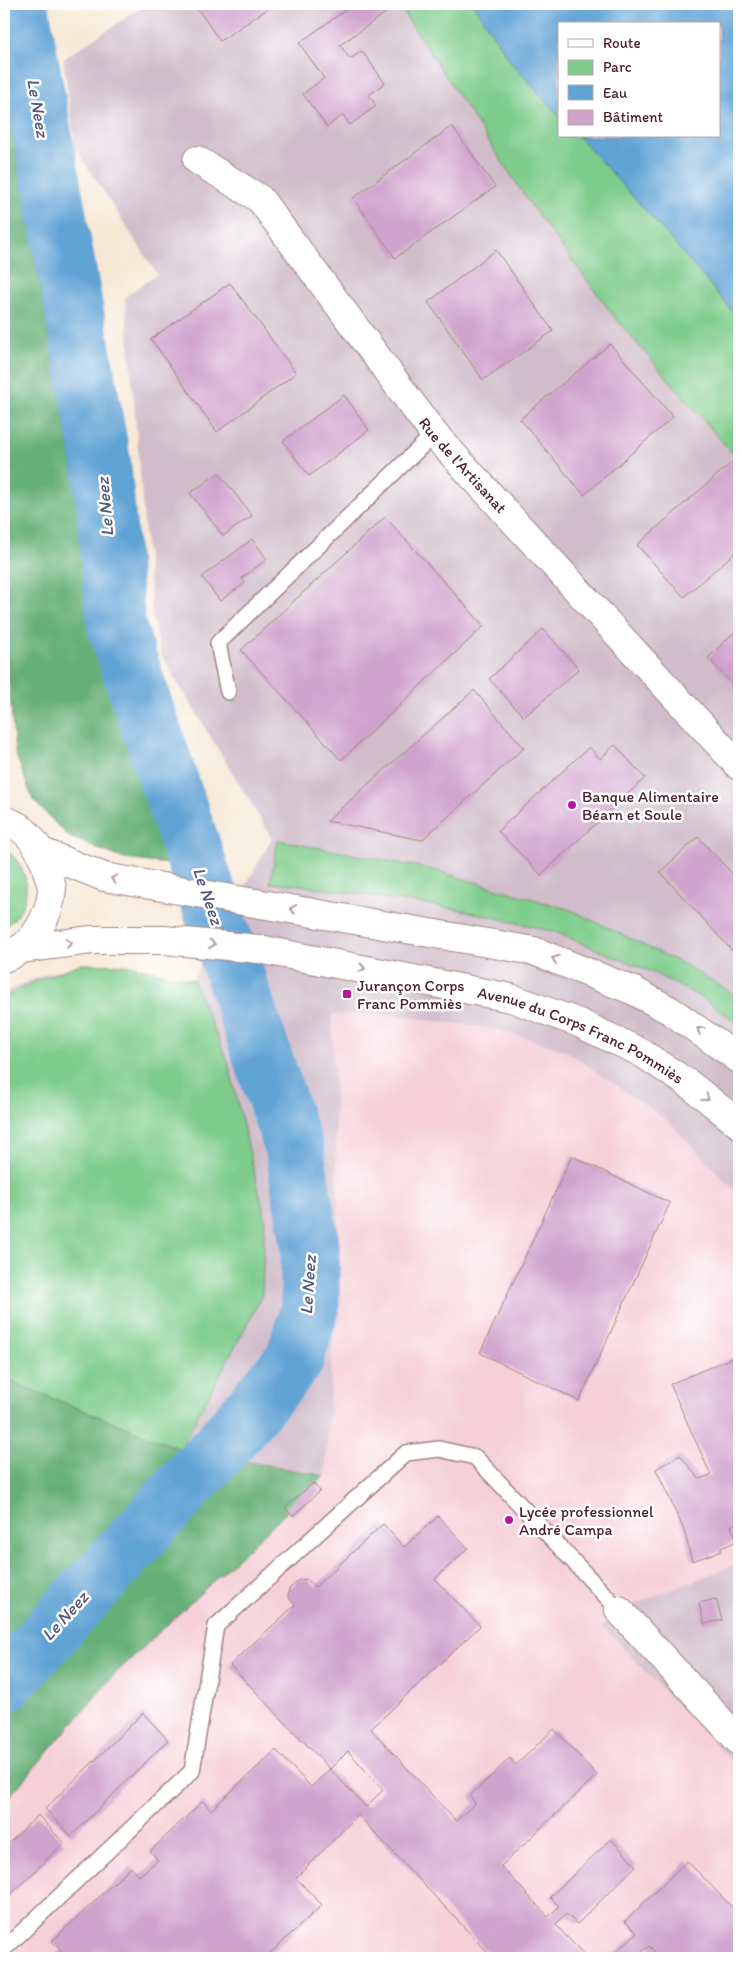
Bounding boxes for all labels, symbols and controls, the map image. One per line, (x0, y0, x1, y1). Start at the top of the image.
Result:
legend (558, 22, 720, 138)
text: Route (603, 34, 641, 52)
text: Parc (603, 58, 632, 76)
water label: Le Neez (22, 77, 54, 141)
text: Eau (603, 84, 627, 102)
text: Bâtiment (603, 108, 664, 126)
street label: Rue de l'Artisanat (415, 414, 511, 517)
water label: Le Neez (91, 475, 119, 538)
place label: Banque Alimentaire Béarn et Soule (582, 787, 719, 824)
marker: Banque Alimentaire Béarn et Soule (566, 799, 578, 811)
water label: Le Neez (188, 864, 229, 929)
one-way arrow (110, 875, 119, 885)
one-way arrow (288, 904, 297, 914)
one-way arrow (65, 938, 73, 949)
one-way arrow (208, 939, 216, 950)
one-way arrow (551, 955, 560, 965)
one-way arrow (357, 962, 366, 973)
place label: Jurançon Corps Franc Pommiès (357, 976, 465, 1013)
street label: Avenue du Corps Franc Pommiès (476, 983, 687, 1088)
marker: Jurançon Corps Franc Pommiès (341, 988, 353, 1000)
one-way arrow (696, 1027, 705, 1037)
one-way arrow (700, 1092, 709, 1100)
water label: Le Neez (295, 1253, 321, 1315)
place label: Lycée professionnel André Campa (519, 1502, 654, 1539)
marker: Lycée professionnel André Campa (503, 1514, 515, 1526)
water label: Le Neez (37, 1585, 94, 1645)

